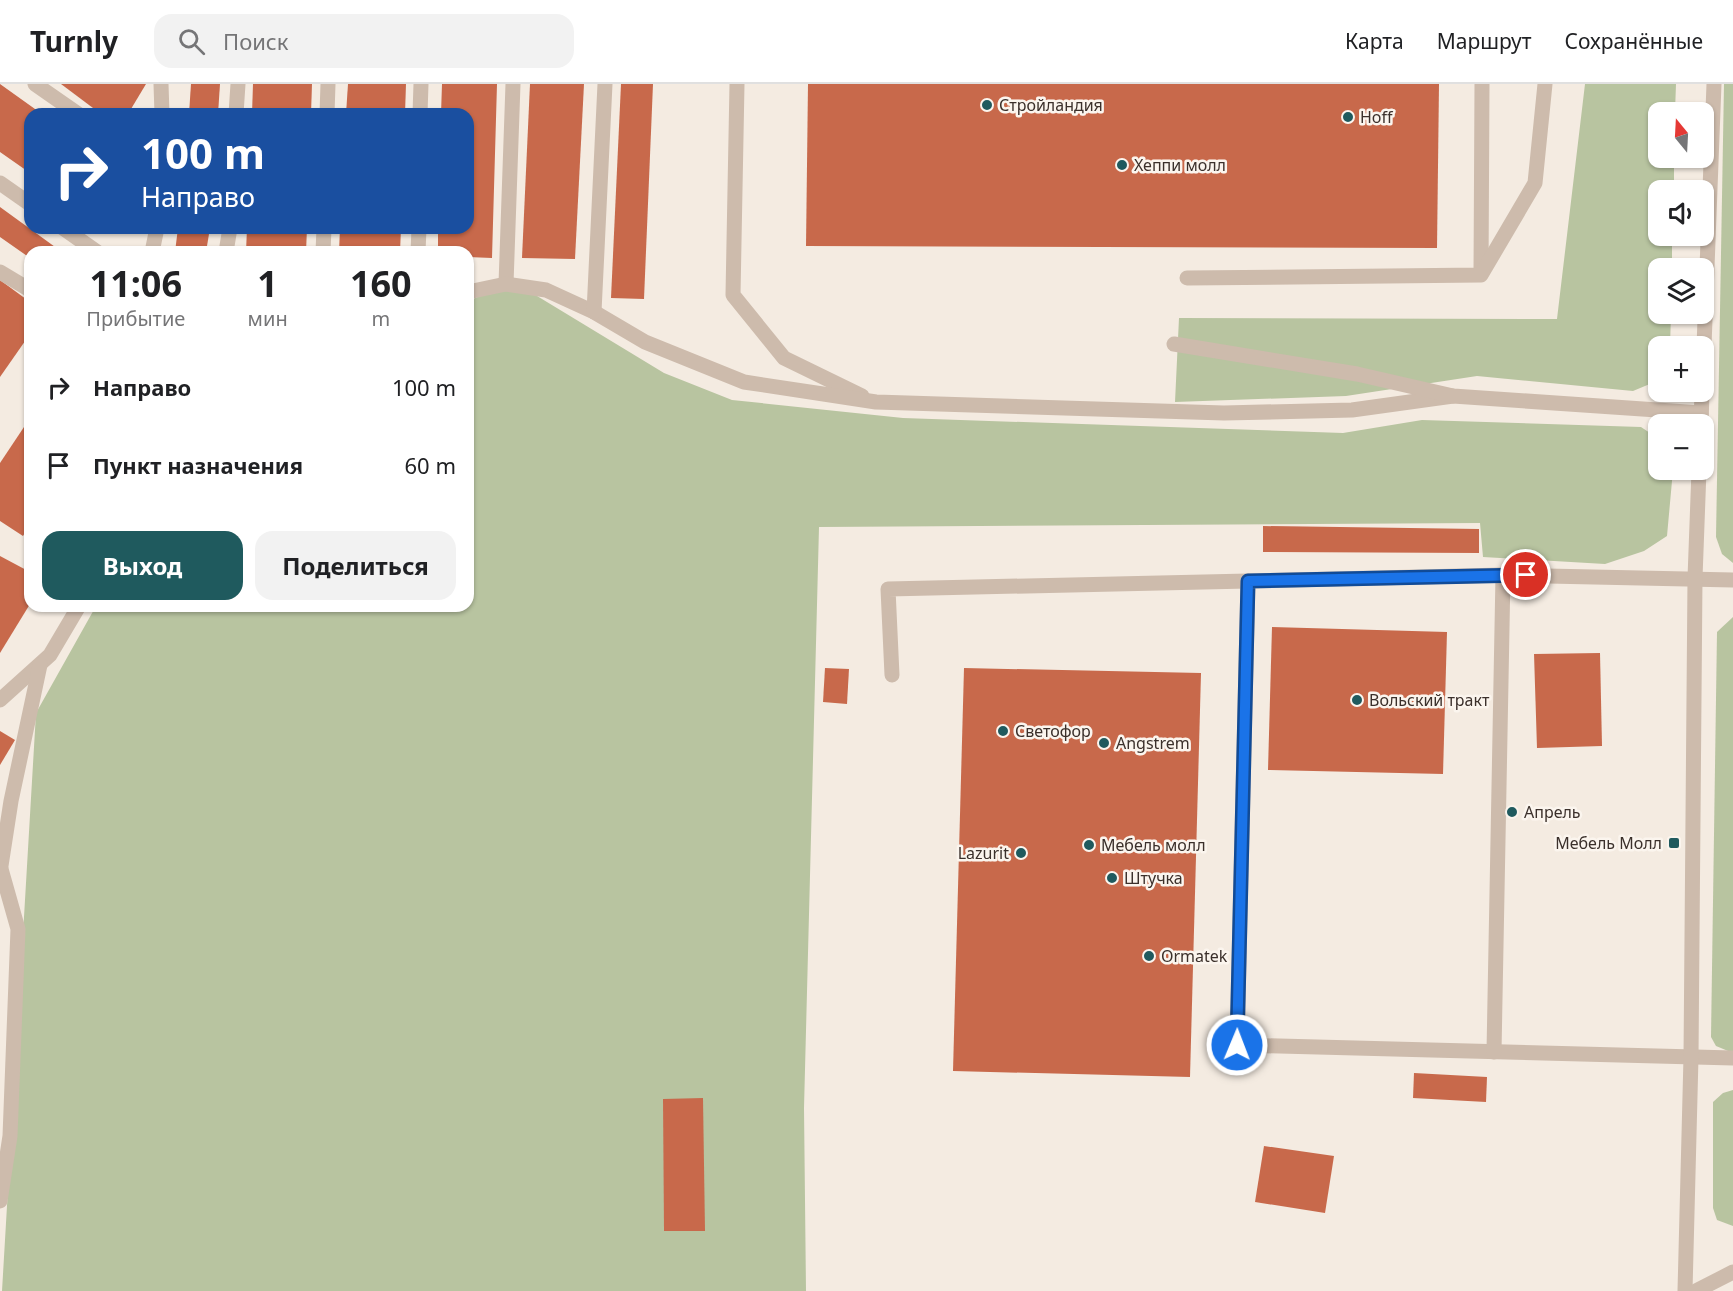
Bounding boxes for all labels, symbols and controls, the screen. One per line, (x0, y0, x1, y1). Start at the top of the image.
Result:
search box (154, 14, 574, 68)
text: Turnly (30, 22, 118, 60)
icon: search (175, 25, 208, 58)
text: Поиск (223, 26, 288, 56)
text: Карта (1345, 27, 1404, 55)
text: Маршрут (1437, 27, 1532, 55)
text: Сохранённые (1565, 27, 1703, 55)
place label: Стройландия (999, 94, 1103, 116)
marker: Стройландия (980, 98, 994, 112)
north arrow (1648, 102, 1714, 168)
map controls (1648, 102, 1714, 480)
place label: Hoff (1360, 106, 1394, 128)
marker: Hoff (1341, 110, 1355, 124)
text: 100 m (141, 124, 265, 181)
icon: right (42, 132, 120, 210)
place label: Хеппи молл (1134, 154, 1226, 176)
marker: Хеппи молл (1115, 158, 1129, 172)
text: Направо (141, 178, 255, 215)
button: sound (1648, 180, 1714, 246)
button: layers (1648, 258, 1714, 324)
text: 11:06 (90, 259, 182, 308)
text: 1 (257, 259, 278, 308)
text: 160 (350, 259, 412, 308)
text: Прибытие (86, 305, 185, 332)
text: мин (248, 305, 288, 332)
text: m (371, 305, 390, 332)
button: + (1648, 336, 1714, 402)
icon: right (42, 371, 75, 404)
text: Направо (93, 372, 191, 402)
text: 100 m (392, 372, 456, 402)
button: − (1648, 414, 1714, 480)
icon: arrive (42, 449, 75, 482)
text: Пункт назначения (93, 450, 303, 480)
text: 60 m (405, 450, 456, 480)
button: Выход (42, 531, 243, 600)
button: Поделиться (255, 531, 456, 600)
pin (1500, 549, 1551, 600)
icon: arrive (1509, 558, 1542, 591)
place label: Вольский тракт (1369, 689, 1490, 711)
marker: Вольский тракт (1350, 693, 1364, 707)
place label: Светофор (1015, 720, 1091, 742)
marker: Светофор (996, 724, 1010, 738)
place label: Angstrem (1116, 732, 1190, 754)
marker: Angstrem (1097, 736, 1111, 750)
place label: Апрель (1524, 801, 1581, 823)
marker: Апрель (1505, 805, 1519, 819)
place label: Мебель Молл (1555, 832, 1662, 854)
place label: Мебель молл (1101, 834, 1206, 856)
marker: Мебель Молл (1667, 836, 1681, 850)
marker: Мебель молл (1082, 838, 1096, 852)
place label: Lazurit (958, 842, 1009, 864)
marker: Lazurit (1014, 846, 1028, 860)
place label: Штучка (1124, 867, 1183, 889)
marker: Штучка (1105, 871, 1119, 885)
place label: Ormatek (1161, 945, 1228, 967)
marker: Ormatek (1142, 949, 1156, 963)
position arrow (1205, 1013, 1269, 1077)

